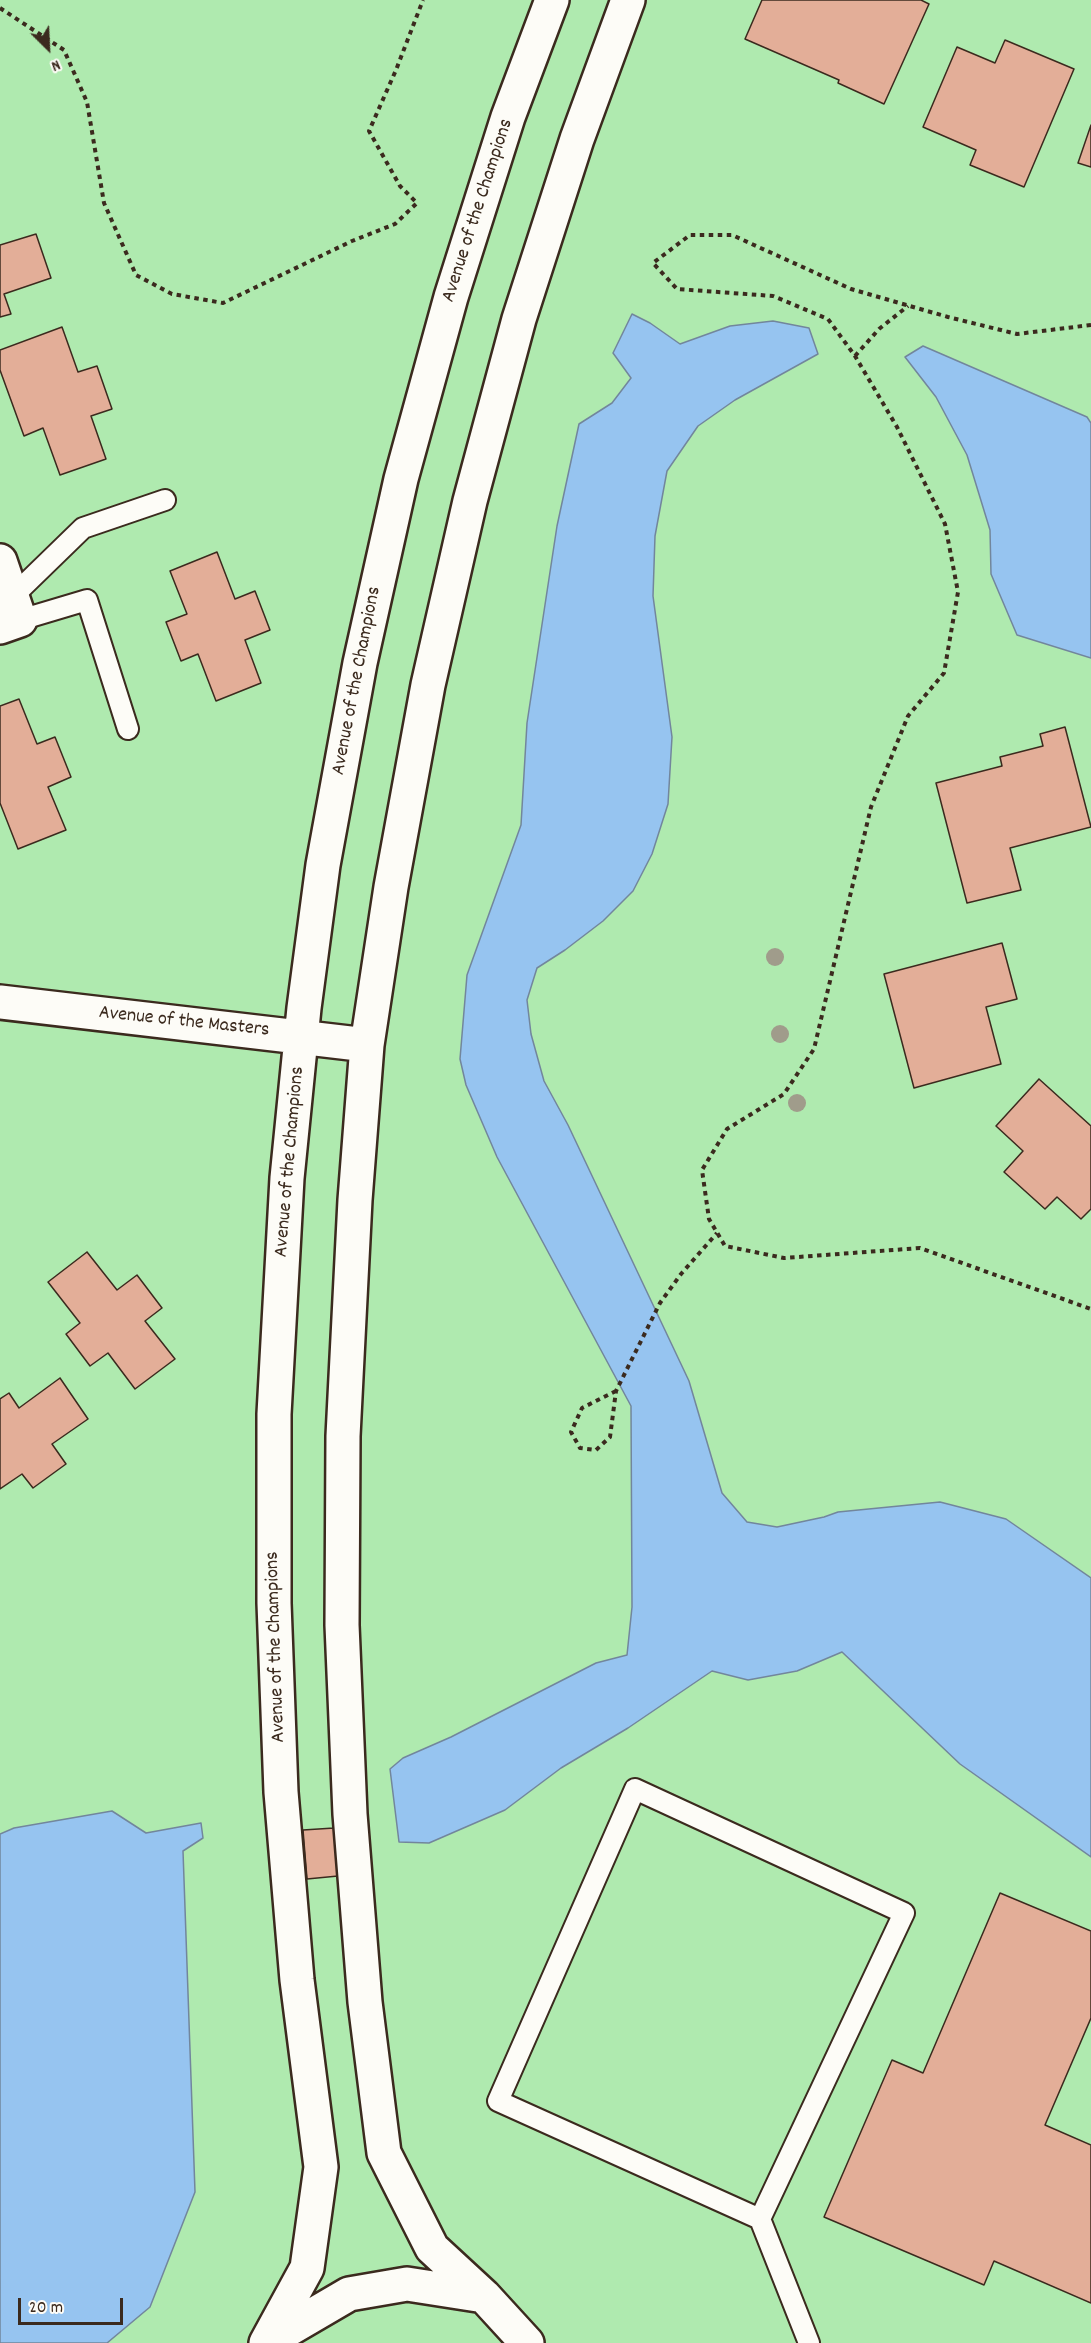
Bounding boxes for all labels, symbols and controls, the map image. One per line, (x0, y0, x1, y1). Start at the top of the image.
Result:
north arrow (18, 18, 78, 78)
text: N (47, 53, 64, 77)
street label: Avenue of the Champions (438, 116, 520, 306)
street label: Avenue of the Champions (328, 585, 388, 777)
street label: Avenue of the Masters (98, 1002, 270, 1044)
street label: Avenue of the Champions (271, 1066, 311, 1258)
street label: Avenue of the Champions (262, 1551, 292, 1743)
scale bar (21, 2286, 126, 2324)
text: 20 m (29, 2296, 63, 2321)

